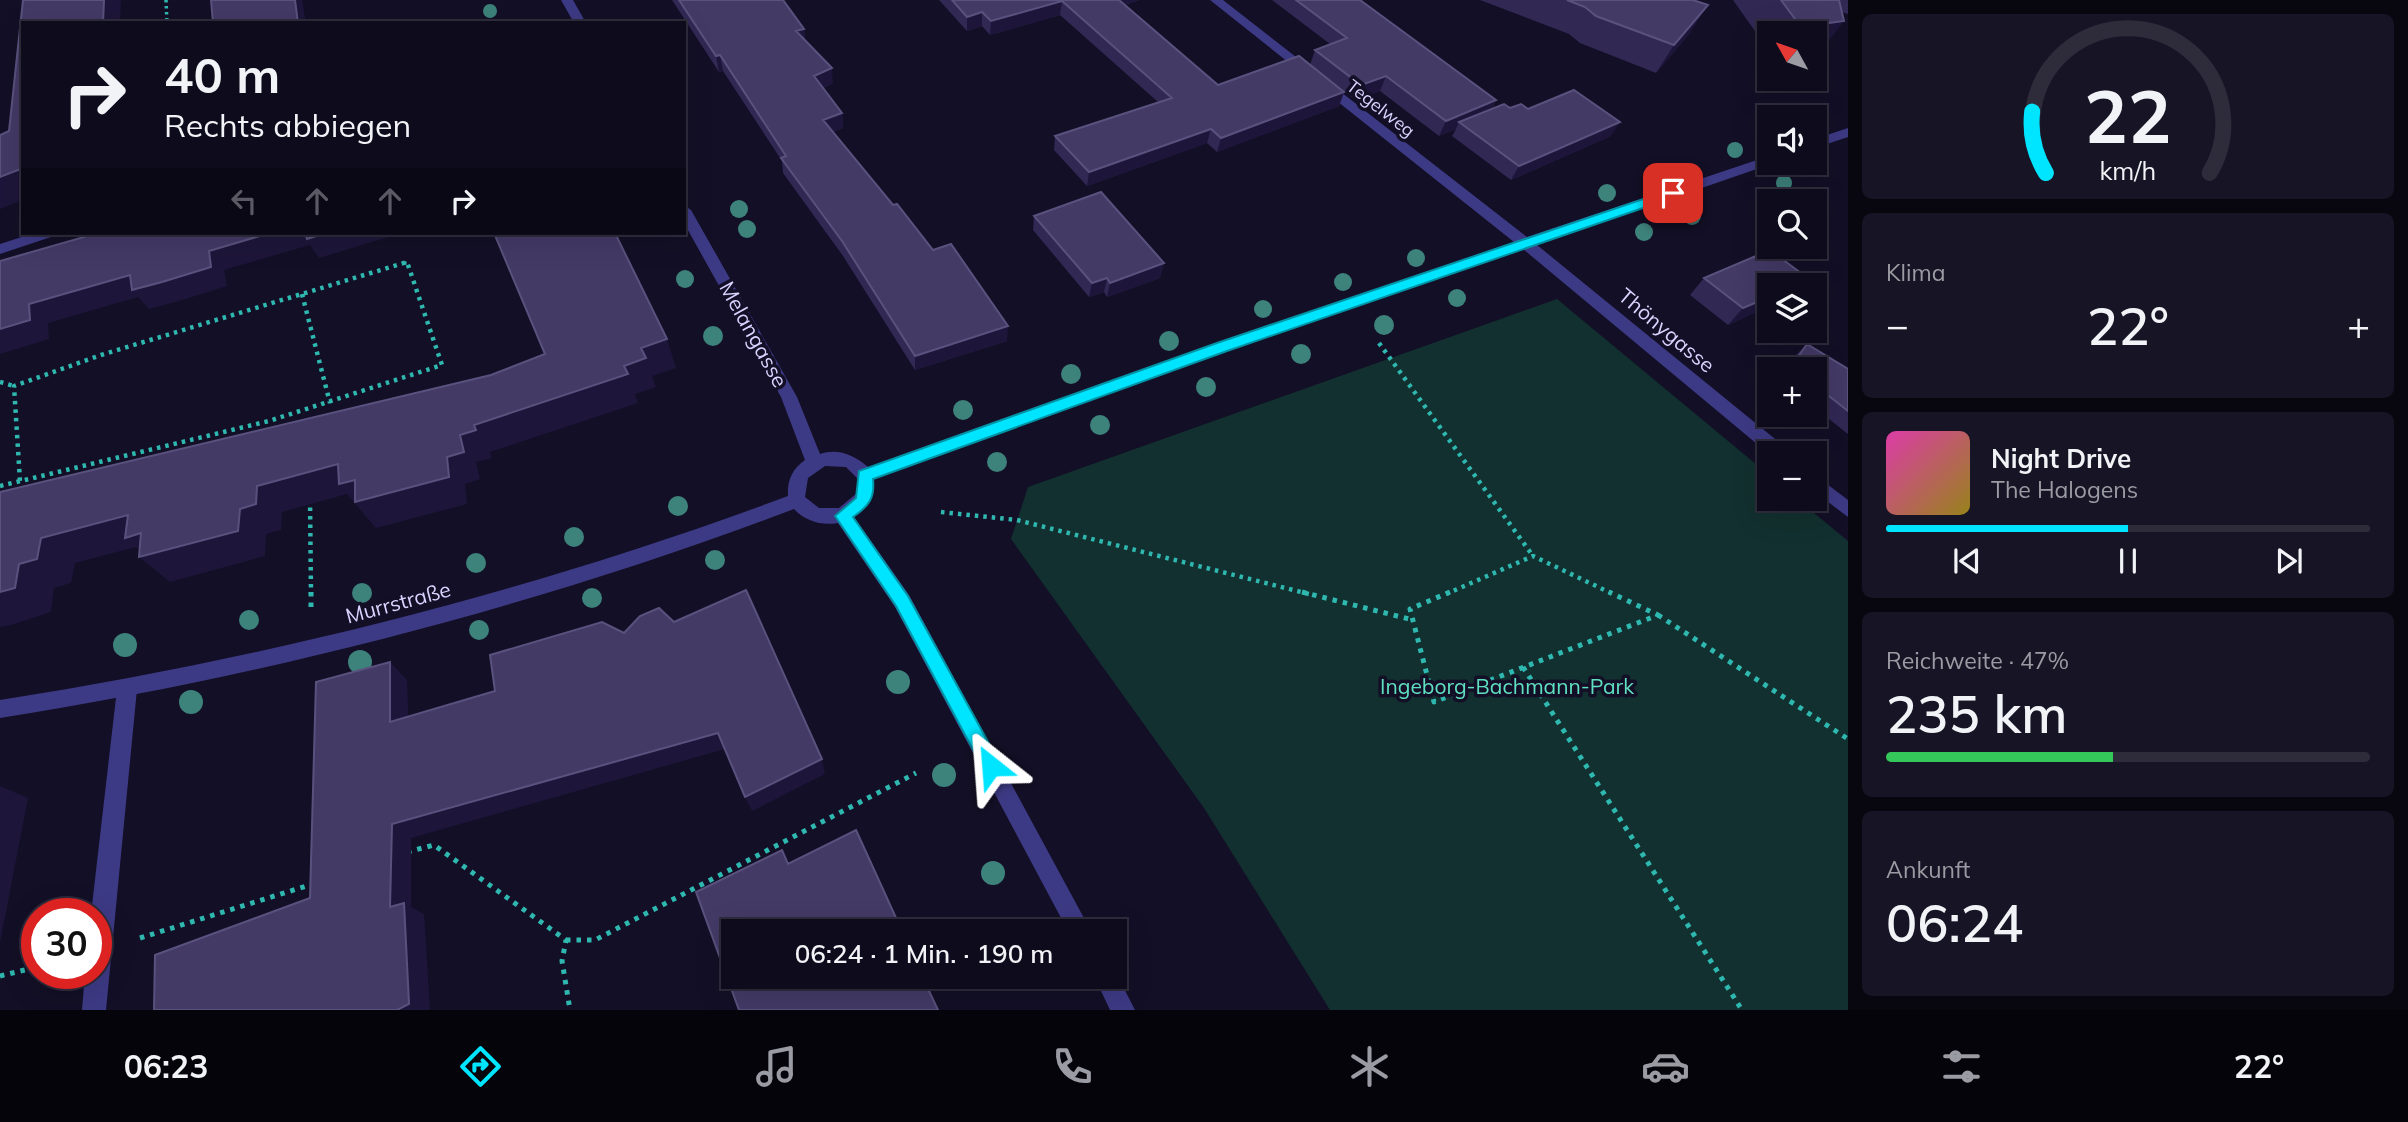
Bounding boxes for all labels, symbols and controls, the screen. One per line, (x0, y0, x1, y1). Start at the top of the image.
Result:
north arrow (1757, 21, 1827, 91)
map controls (1757, 21, 1827, 511)
text: 40 m (164, 44, 280, 105)
icon: right (49, 49, 140, 140)
text: 22 (2084, 70, 2172, 161)
street label: Tegelweg (1342, 74, 1420, 142)
text: Rechts abbiegen (164, 105, 411, 145)
button: sound (1757, 105, 1827, 175)
text: km/h (2100, 154, 2156, 185)
pin (1643, 163, 1703, 223)
icon: arrive (1654, 174, 1692, 212)
icon: left (225, 182, 263, 220)
icon: ahead (298, 182, 336, 220)
icon: ahead (371, 182, 409, 220)
icon: right (444, 182, 482, 220)
button: search (1757, 189, 1827, 259)
text: Klima (1886, 258, 1946, 287)
button: layers (1757, 273, 1827, 343)
street label: Melangasse (714, 277, 794, 391)
street label: Thönygasse (1614, 282, 1720, 378)
text: 22° (2087, 293, 2169, 358)
text: − (1886, 301, 1909, 349)
text: + (2347, 301, 2370, 349)
button: + (1757, 357, 1827, 427)
button: − (1757, 441, 1827, 511)
text: Night Drive (1991, 442, 2131, 475)
text: The Halogens (1991, 475, 2138, 504)
icon: previous (1948, 542, 1986, 580)
icon: pause (2109, 542, 2147, 580)
icon: next (2270, 542, 2308, 580)
street label: Murrstraße (343, 575, 453, 629)
text: Reichweite · 47% (1886, 646, 2069, 675)
park label: Ingeborg-Bachmann-Park (1380, 673, 1634, 699)
text: 235 km (1886, 681, 2067, 746)
position arrow (954, 729, 1028, 803)
text: Ankunft (1886, 855, 1970, 884)
text: 06:24 (1886, 890, 2023, 955)
speed limit sign: 30 (21, 898, 112, 989)
text: 06:24 · 1 Min. · 190 m (795, 937, 1053, 970)
icon: directions (456, 1042, 505, 1091)
icon: music (752, 1042, 801, 1091)
icon: phone (1048, 1042, 1097, 1091)
icon: climate (1345, 1042, 1394, 1091)
icon: car (1641, 1042, 1690, 1091)
icon: filters (1937, 1042, 1986, 1091)
text: 06:23 (124, 1046, 208, 1086)
text: 22° (2234, 1046, 2284, 1086)

